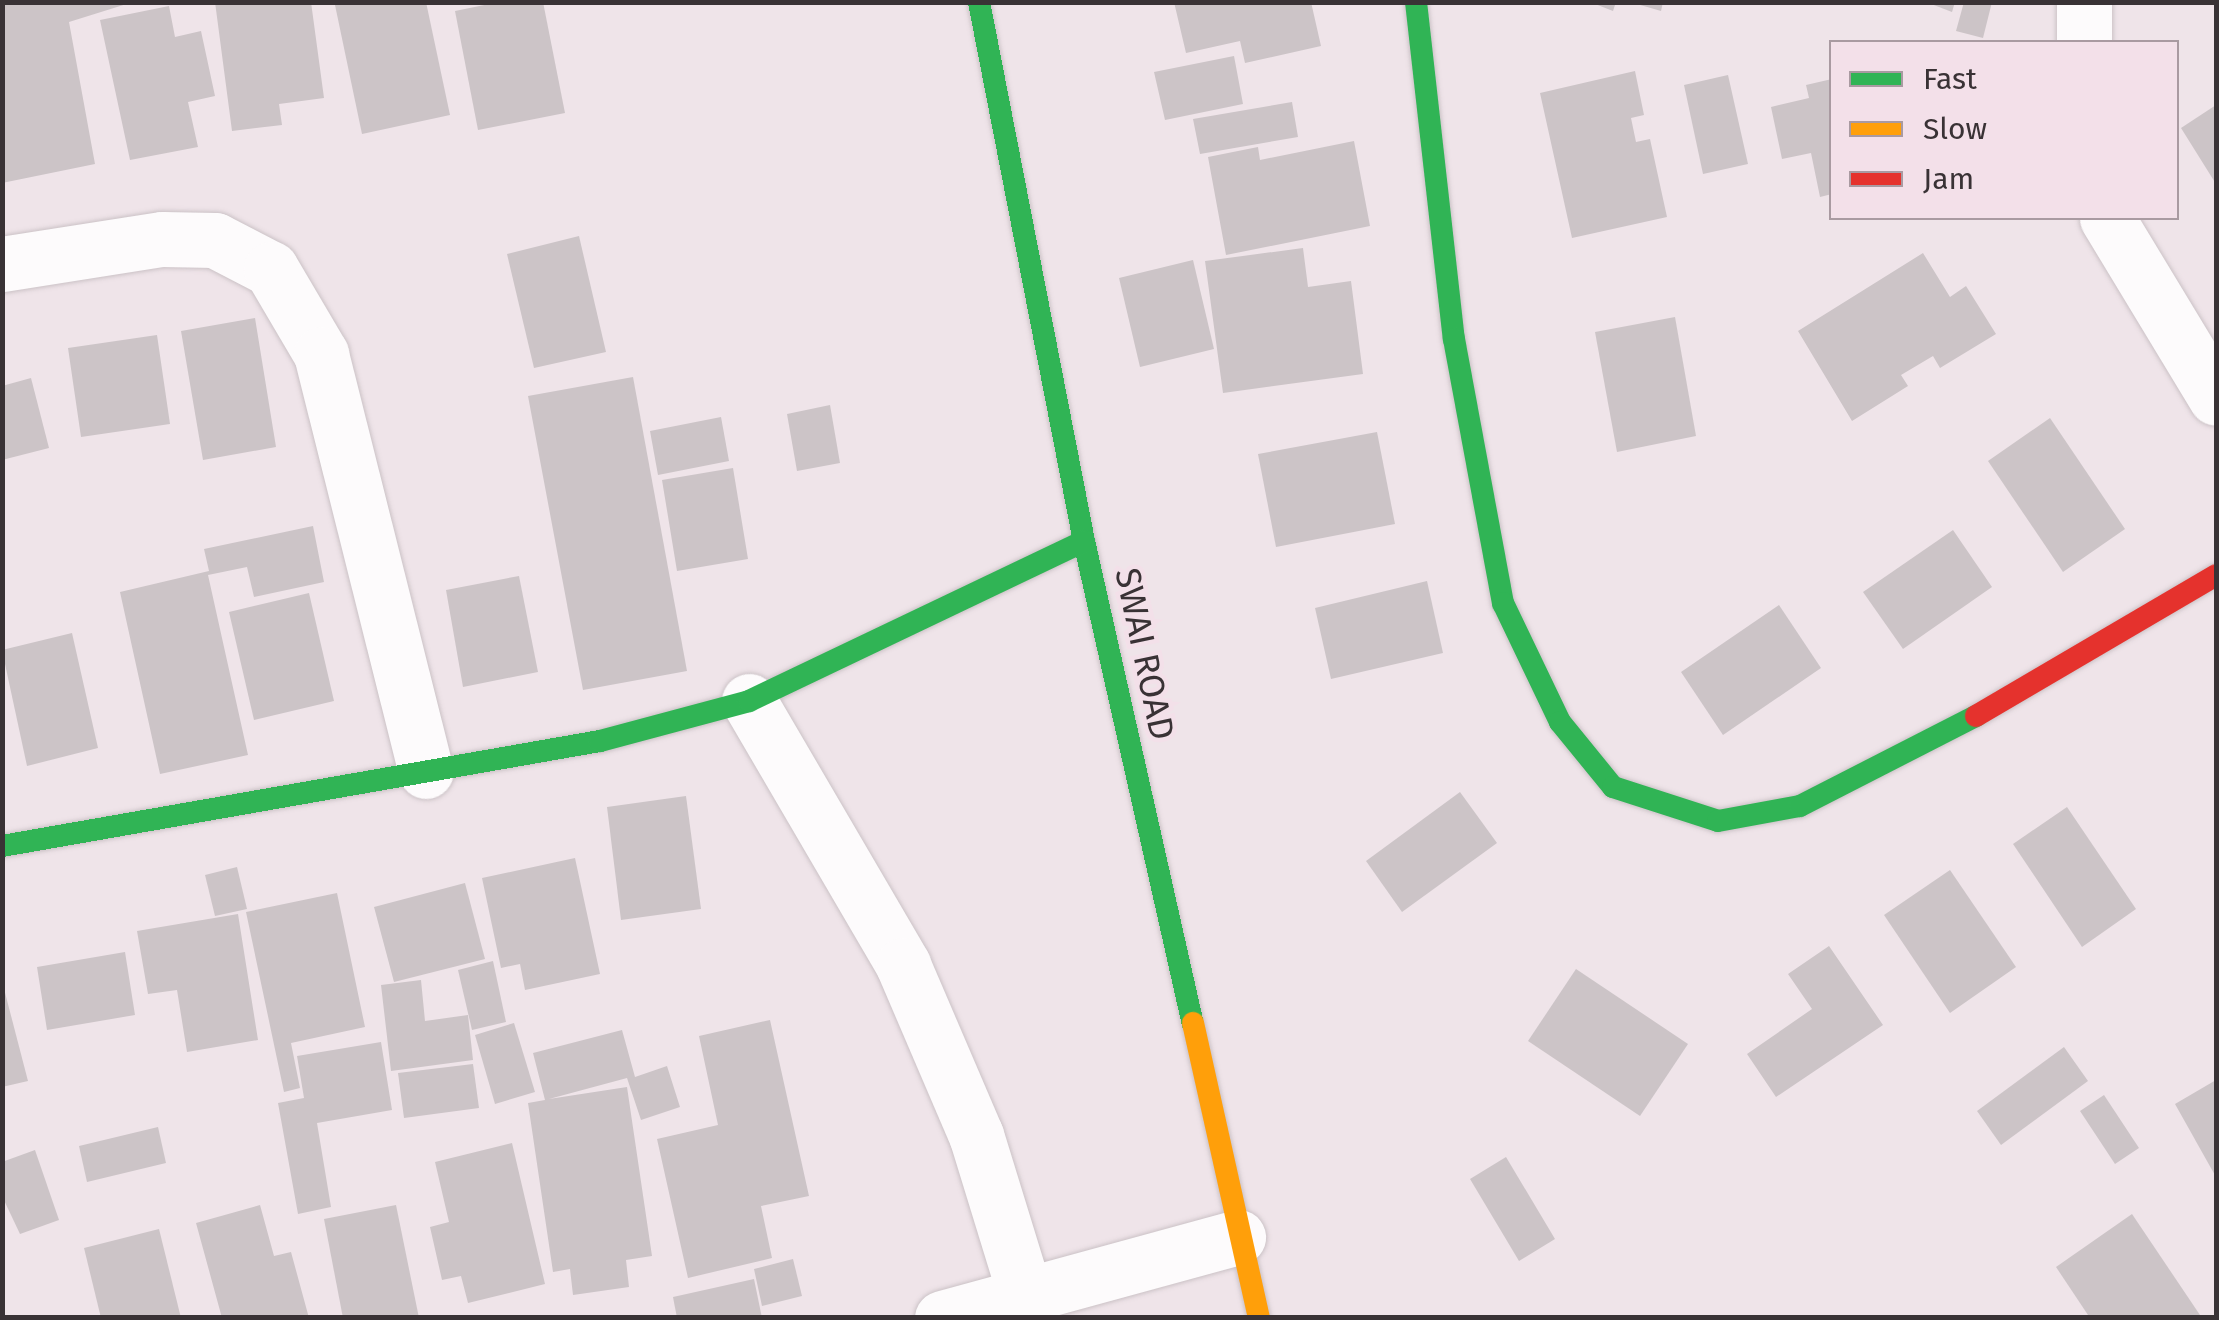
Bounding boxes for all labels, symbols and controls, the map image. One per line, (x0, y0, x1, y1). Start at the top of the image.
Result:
legend (1829, 40, 2179, 220)
text: Fast (1923, 61, 1977, 97)
text: Slow (1923, 111, 1987, 147)
text: Jam (1923, 161, 1974, 197)
street label: SWAI ROAD (1106, 564, 1184, 744)

